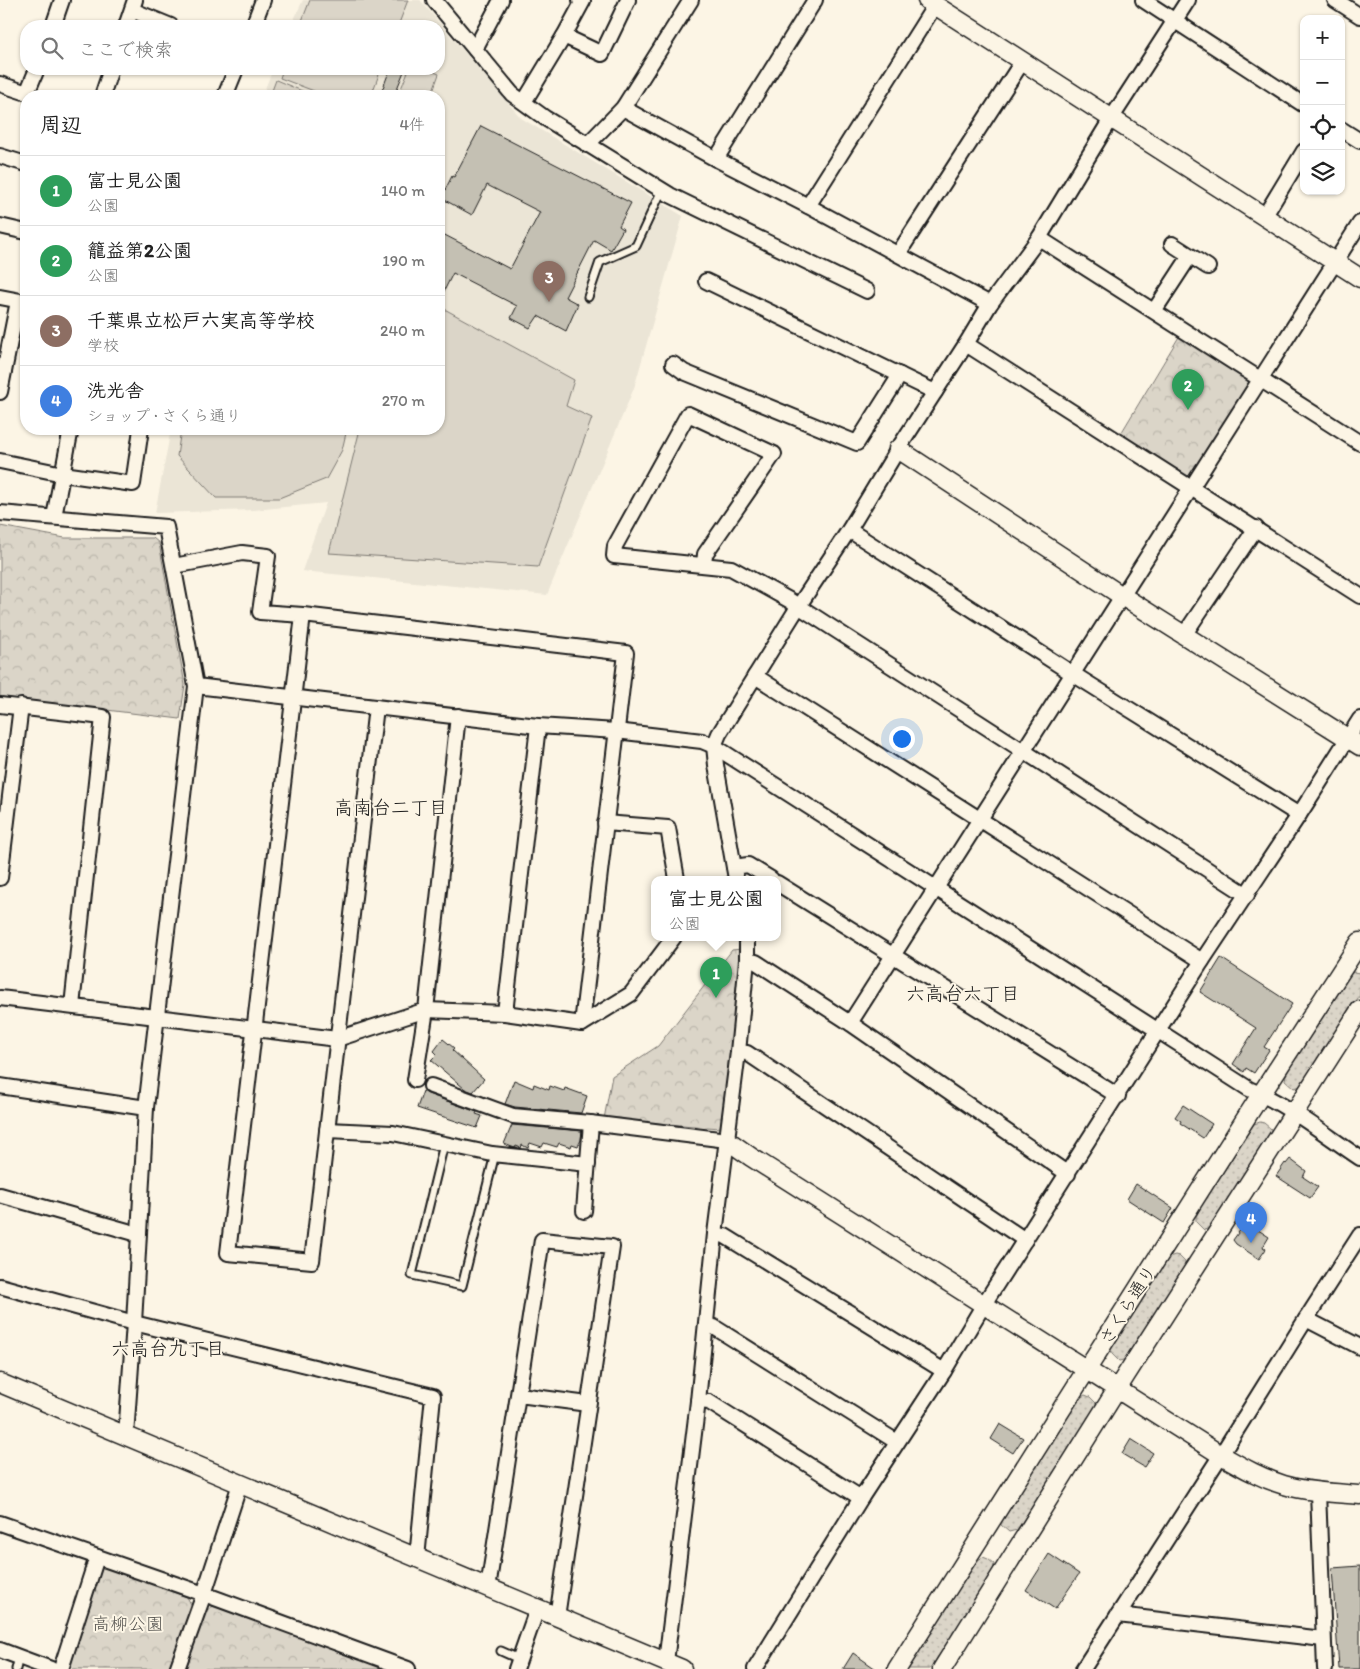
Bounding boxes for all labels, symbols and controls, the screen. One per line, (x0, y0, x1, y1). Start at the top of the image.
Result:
map controls (1300, 15, 1345, 195)
button: + (1300, 15, 1345, 60)
search box (20, 20, 445, 75)
icon: search (38, 34, 66, 62)
text: ここで検索 (78, 38, 173, 61)
button: − (1300, 60, 1345, 105)
button: locate (1300, 105, 1345, 150)
text: 周辺 (40, 112, 82, 137)
text: 4件 (399, 115, 425, 134)
button: layers (1300, 150, 1345, 195)
text: 富士見公園 (87, 169, 182, 192)
text: 1 (52, 181, 60, 200)
text: 140 m (381, 181, 425, 200)
text: 公園 (87, 196, 119, 215)
text: 籠益第2公園 (87, 239, 192, 262)
text: 2 (52, 251, 60, 270)
text: 190 m (382, 251, 425, 270)
pin: 3 (533, 261, 565, 302)
text: 公園 (87, 266, 119, 285)
text: 千葉県立松戸六実高等学校 (87, 309, 315, 332)
text: 3 (52, 321, 60, 340)
text: 240 m (380, 321, 425, 340)
text: 学校 (87, 336, 119, 355)
pin: 2 (1172, 369, 1204, 410)
text: 洗光舎 (87, 379, 144, 402)
text: 4 (51, 391, 61, 410)
text: 270 m (382, 391, 425, 410)
text: ショップ · さくら通り (87, 406, 241, 425)
your location (889, 726, 915, 752)
district label: 高南台二丁目 (334, 796, 448, 819)
popup (651, 876, 781, 941)
text: 富士見公園 (668, 887, 764, 910)
text: 公園 (668, 914, 701, 933)
pin: 1 (700, 957, 732, 998)
district label: 六高台六丁目 (906, 982, 1020, 1005)
pin: 4 (1235, 1202, 1267, 1243)
street label: さくら通り (1095, 1261, 1161, 1349)
district label: 六高台九丁目 (111, 1337, 225, 1360)
park label: 高柳公園 (92, 1613, 164, 1635)

